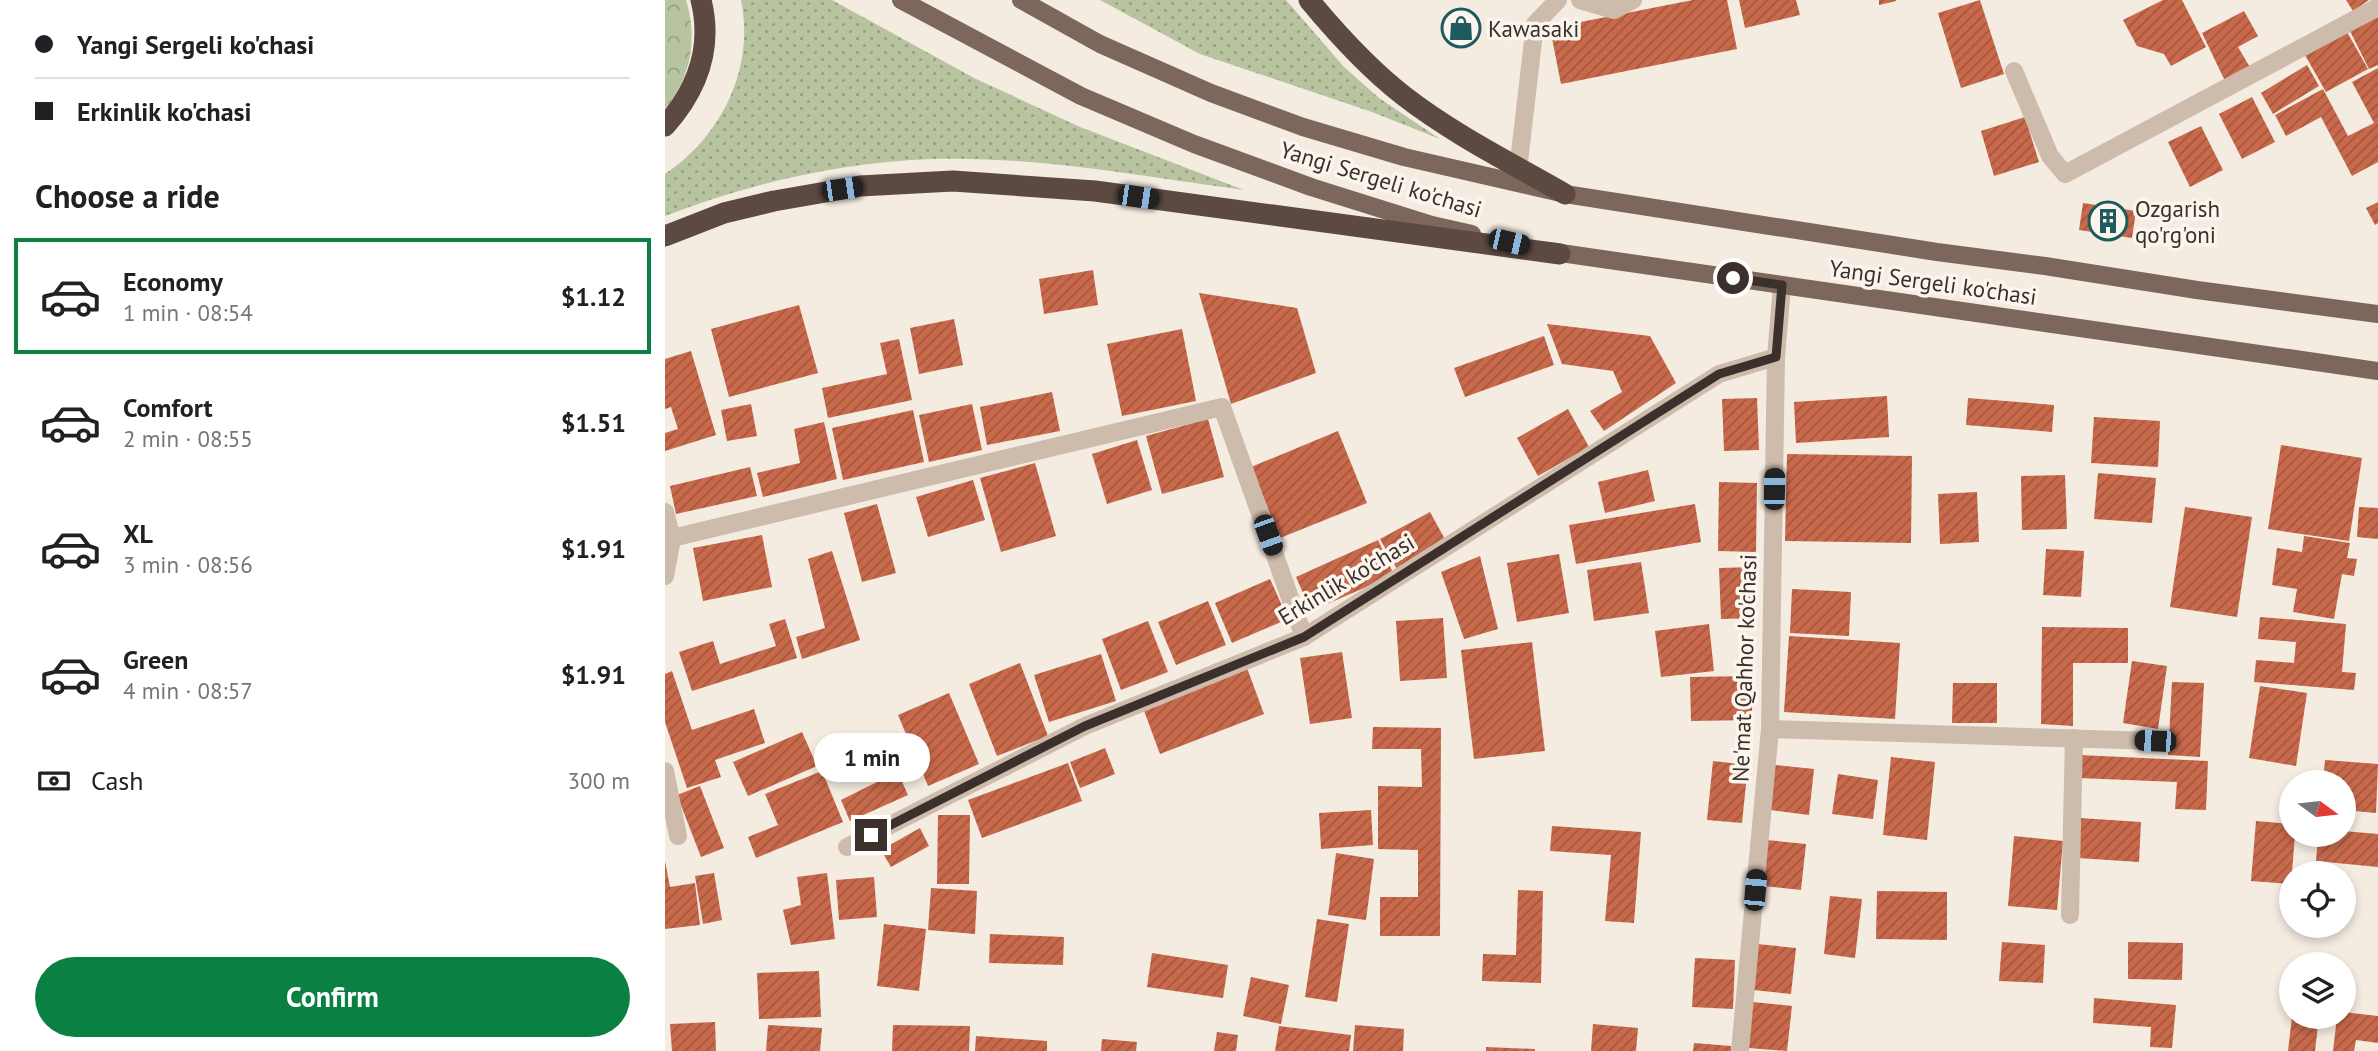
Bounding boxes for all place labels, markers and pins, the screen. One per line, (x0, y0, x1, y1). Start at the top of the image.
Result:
shop icon: Kawasaki (1440, 7, 1482, 49)
place label: Kawasaki (1488, 14, 1579, 43)
place label: Ozgarish qo'rg'oni (2135, 194, 2220, 249)
building icon: Ozgarish qo'rg'oni (2087, 200, 2129, 242)

